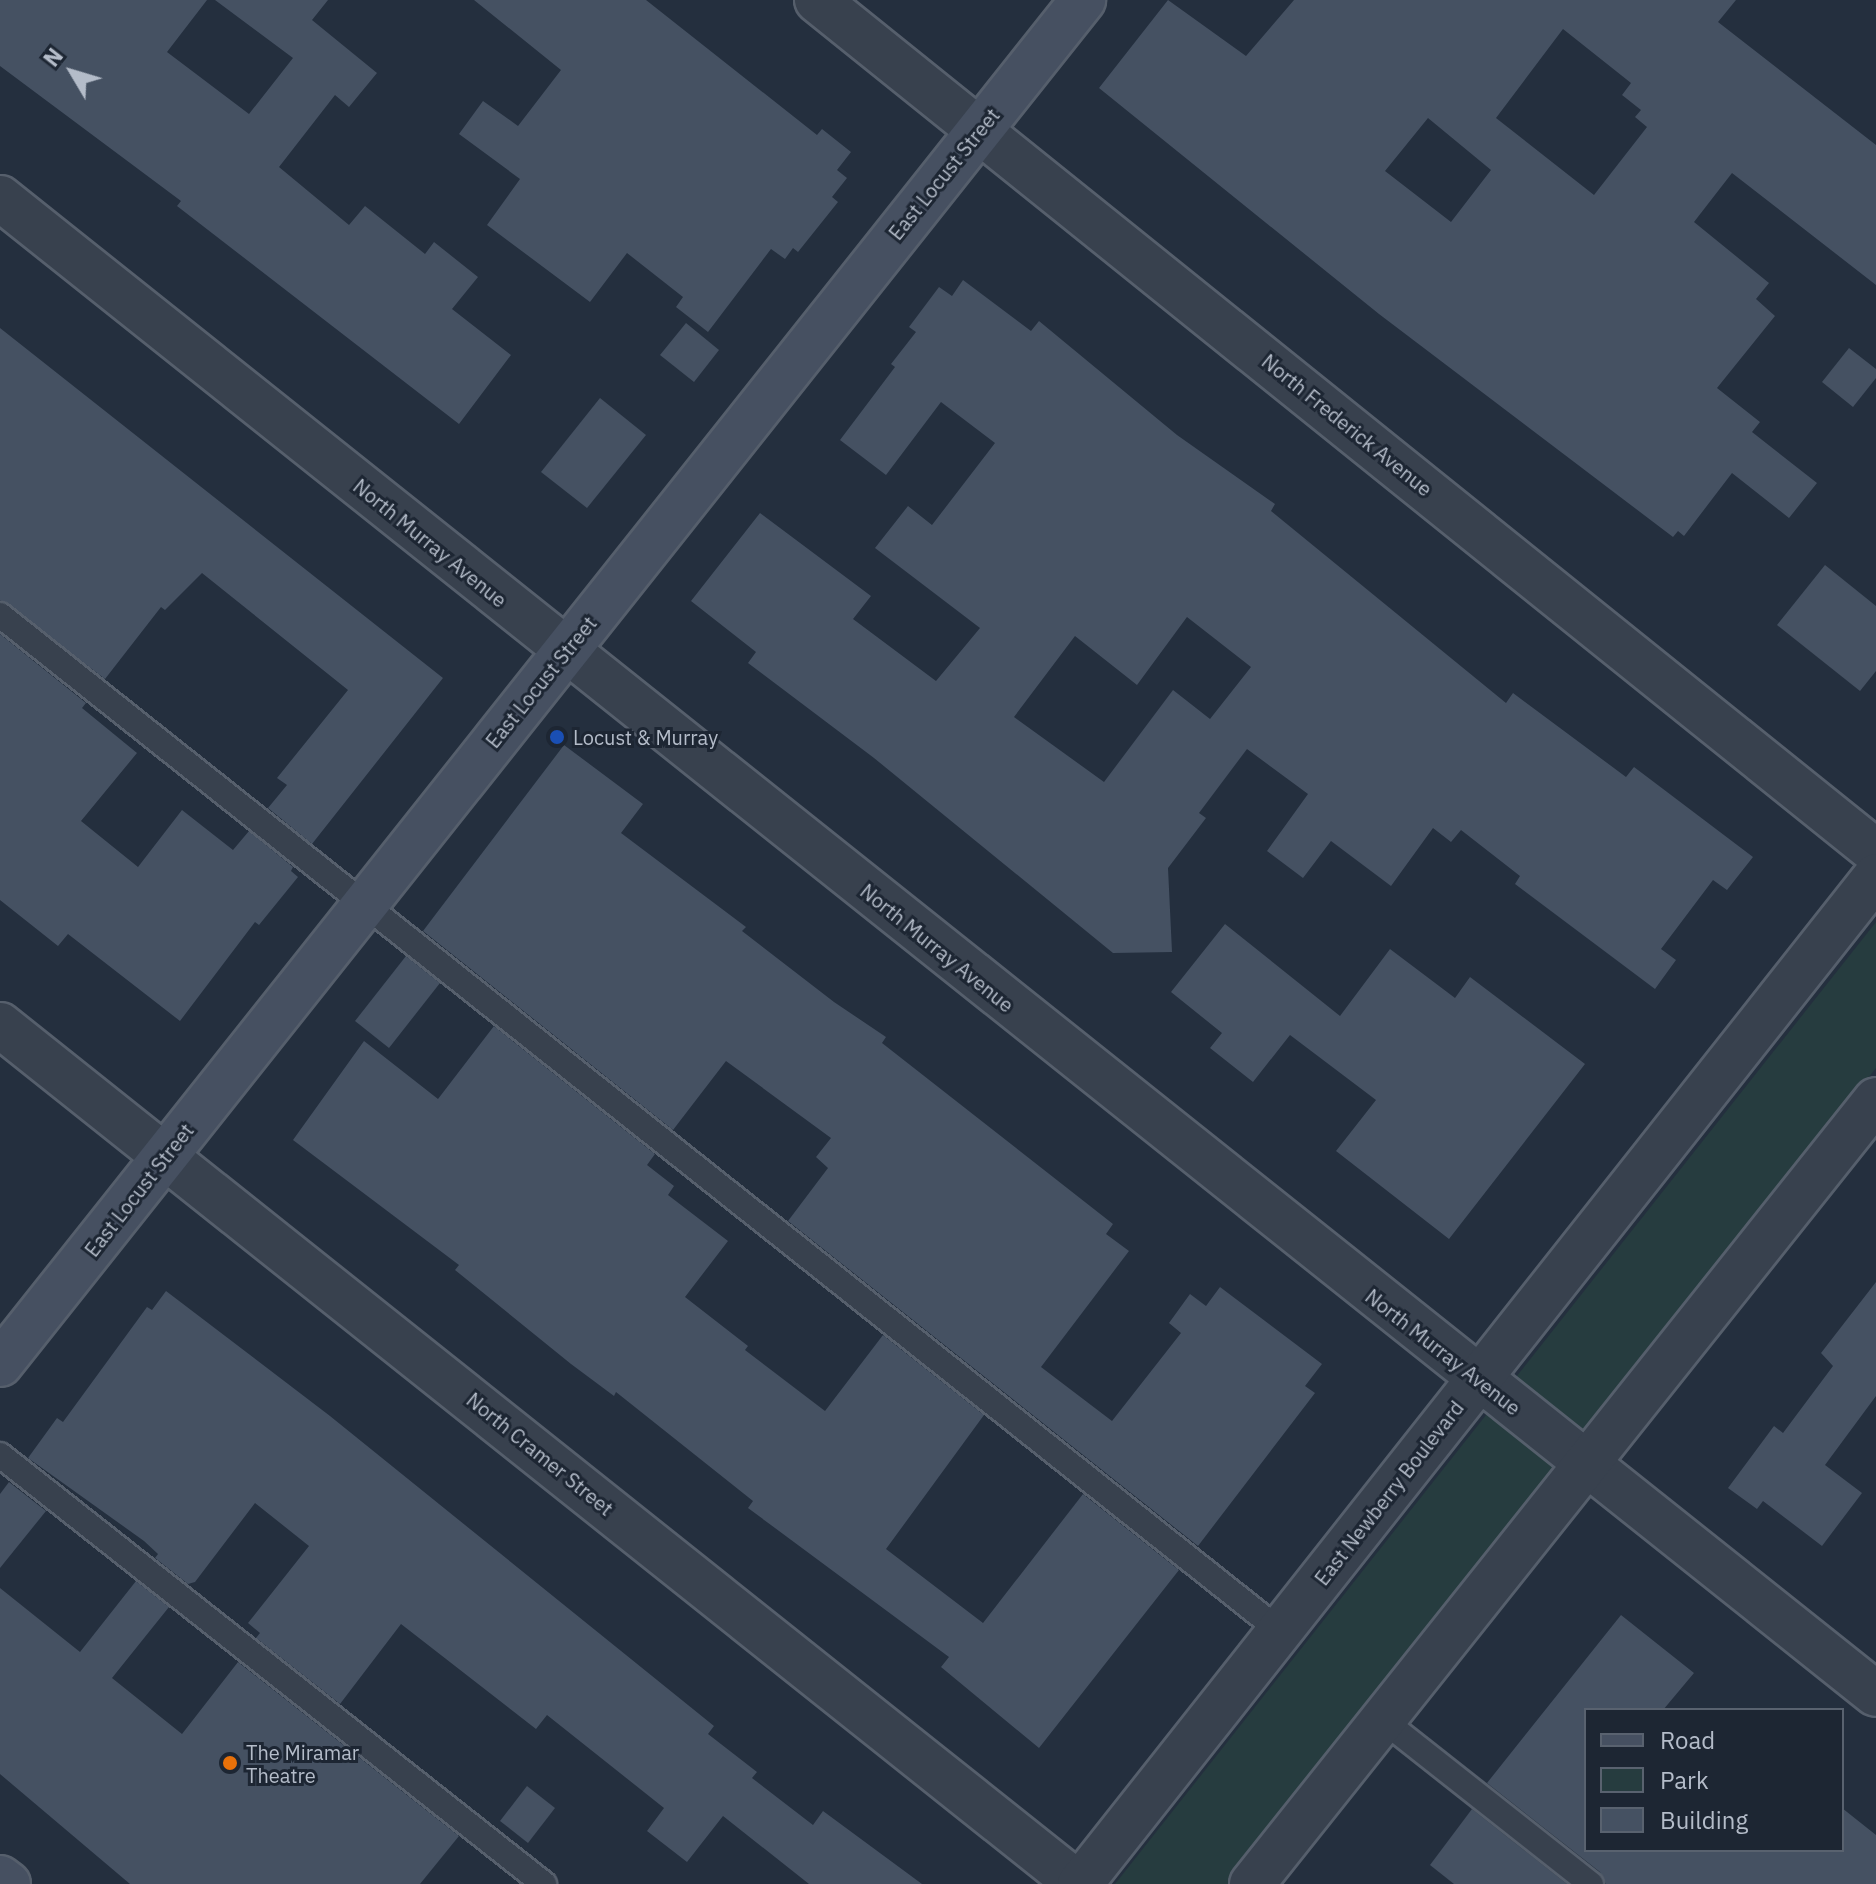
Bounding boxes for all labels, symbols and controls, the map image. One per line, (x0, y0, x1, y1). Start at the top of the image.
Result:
north arrow (32, 32, 112, 112)
text: N (36, 42, 69, 72)
street label: East Locust Street (884, 103, 1004, 245)
street label: North Frederick Avenue (1257, 349, 1437, 501)
street label: North Murray Avenue (349, 474, 511, 612)
street label: East Locust Street (481, 611, 601, 753)
place label: Locust & Murray (573, 725, 718, 749)
marker: Locust & Murray (548, 728, 566, 746)
street label: North Murray Avenue (856, 879, 1018, 1017)
street label: East Locust Street (80, 1119, 198, 1261)
street label: North Murray Avenue (1361, 1284, 1525, 1420)
street label: North Cramer Street (462, 1388, 618, 1520)
street label: East Newberry Boulevard (1310, 1396, 1468, 1590)
legend (1584, 1708, 1844, 1852)
text: Road (1660, 1724, 1715, 1756)
place label: The Miramar Theatre (246, 1740, 359, 1787)
marker: The Miramar Theatre (221, 1754, 239, 1772)
text: Park (1660, 1764, 1709, 1796)
text: Building (1660, 1804, 1748, 1836)

